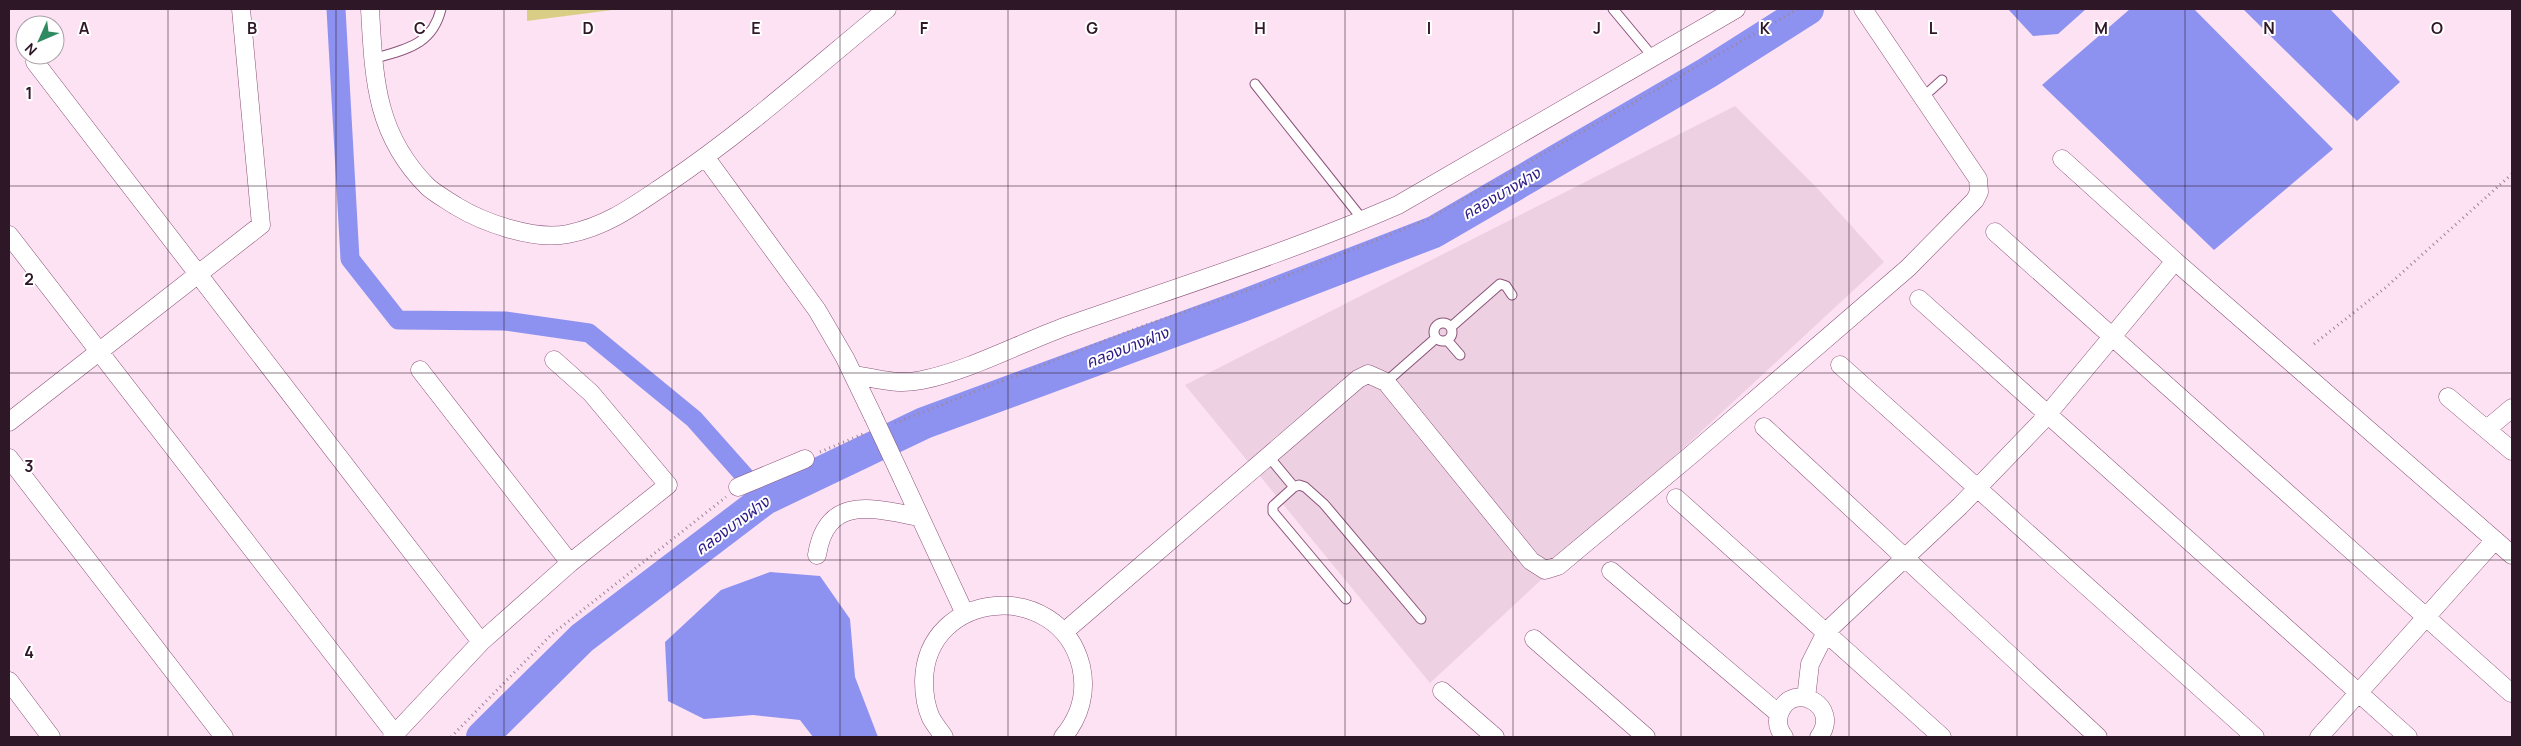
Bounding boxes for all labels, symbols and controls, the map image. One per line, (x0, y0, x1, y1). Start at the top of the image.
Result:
north arrow (15, 15, 65, 65)
text: A (79, 17, 90, 39)
text: B (247, 17, 257, 39)
text: C (414, 17, 426, 39)
text: D (582, 17, 594, 39)
text: E (751, 17, 761, 39)
text: F (920, 17, 929, 39)
text: G (1086, 17, 1098, 39)
text: H (1254, 17, 1266, 39)
text: I (1427, 17, 1431, 39)
text: J (1593, 17, 1601, 39)
text: K (1760, 17, 1771, 39)
text: L (1929, 17, 1938, 39)
text: M (2094, 17, 2108, 39)
text: N (2263, 17, 2275, 39)
text: O (2431, 17, 2443, 39)
text: N (20, 39, 41, 60)
text: 1 (25, 82, 33, 104)
water label: คลองบางฝาง (1458, 161, 1545, 224)
text: 2 (24, 268, 34, 290)
water label: คลองบางฝาง (1082, 321, 1173, 373)
text: 3 (24, 455, 34, 477)
water label: คลองบางฝาง (690, 490, 775, 559)
text: 4 (24, 641, 34, 663)

